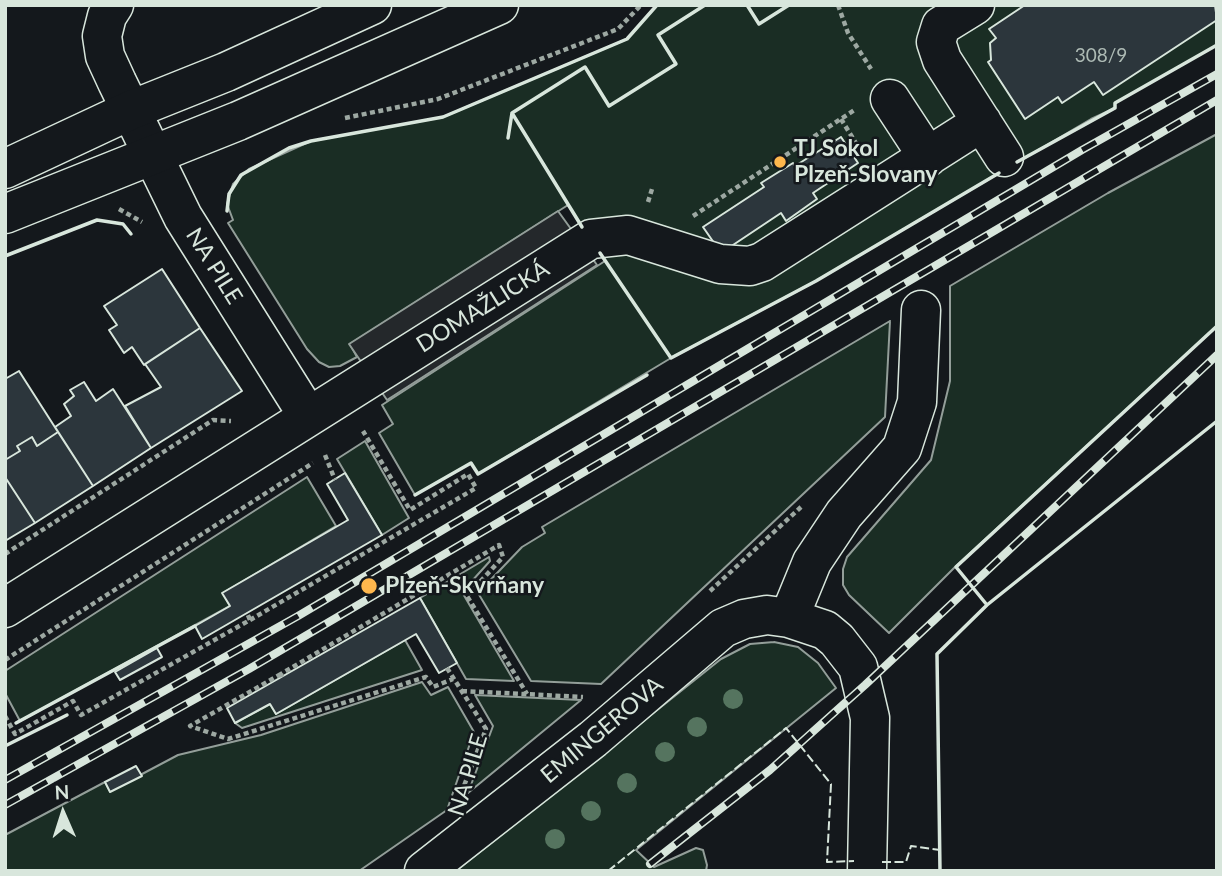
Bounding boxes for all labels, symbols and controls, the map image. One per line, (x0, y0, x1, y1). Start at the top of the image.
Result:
house number: 308/9 (1075, 45, 1127, 67)
place label: TJ Sokol Plzeň-Slovany (794, 135, 937, 189)
marker: TJ Sokol Plzeň-Slovany (772, 154, 788, 170)
street label: NA PILE (180, 223, 248, 309)
street label: DOMAŽLICKÁ (412, 255, 554, 359)
place label: Plzeň-Skvrňany (385, 572, 544, 600)
marker: Plzeň-Skvrňany (359, 576, 379, 596)
street label: EMINGEROVA (535, 671, 669, 789)
street label: NA PILE (442, 731, 494, 819)
north arrow (28, 778, 98, 848)
text: N (54, 780, 70, 803)

